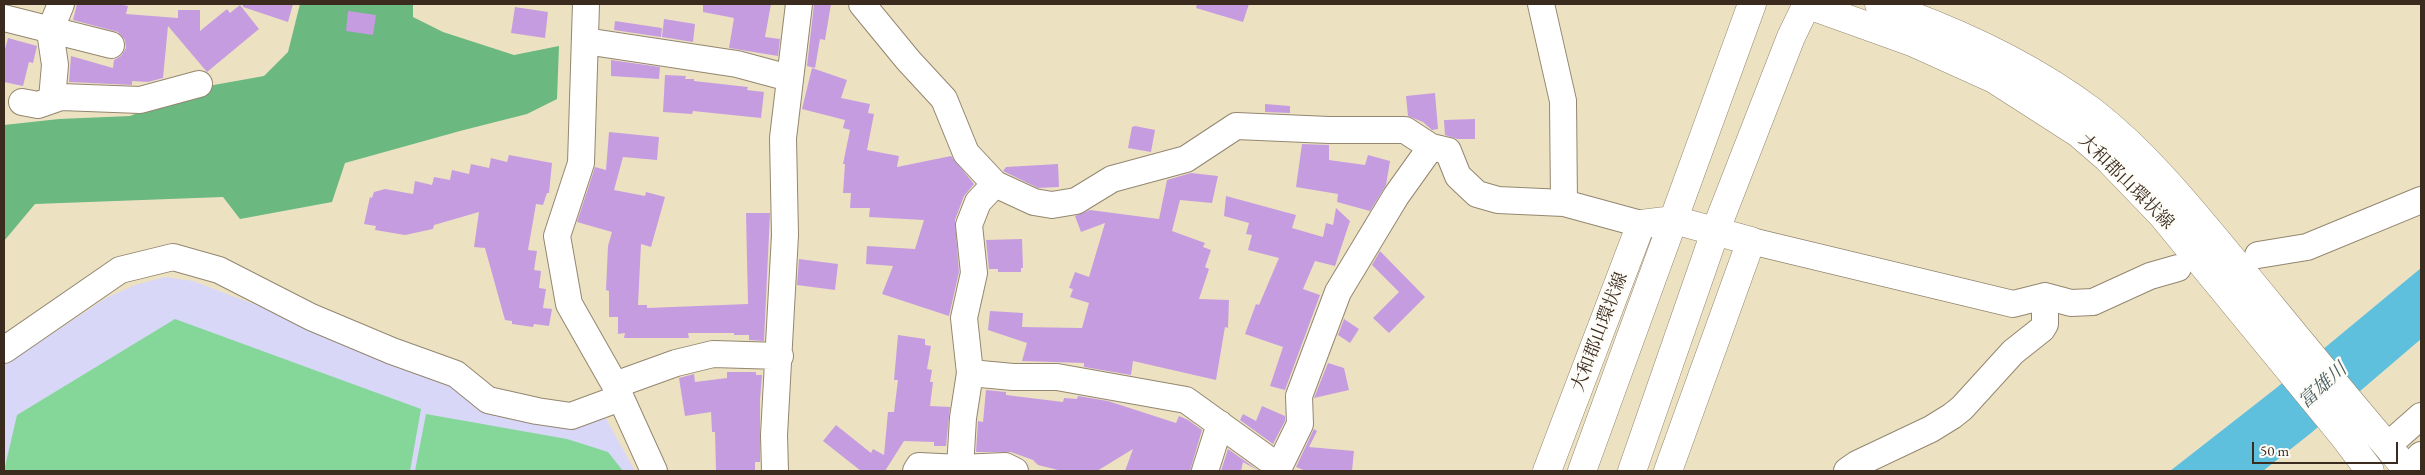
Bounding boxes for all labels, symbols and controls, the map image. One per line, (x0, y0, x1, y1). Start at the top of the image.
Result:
street label: 大和郡山環状線 (2074, 130, 2178, 234)
street label: 大和郡山環状線 (1567, 269, 1633, 395)
water label: 富雄川 (2294, 358, 2352, 414)
scale bar (2255, 432, 2401, 464)
text: 50 m (2260, 441, 2289, 460)

